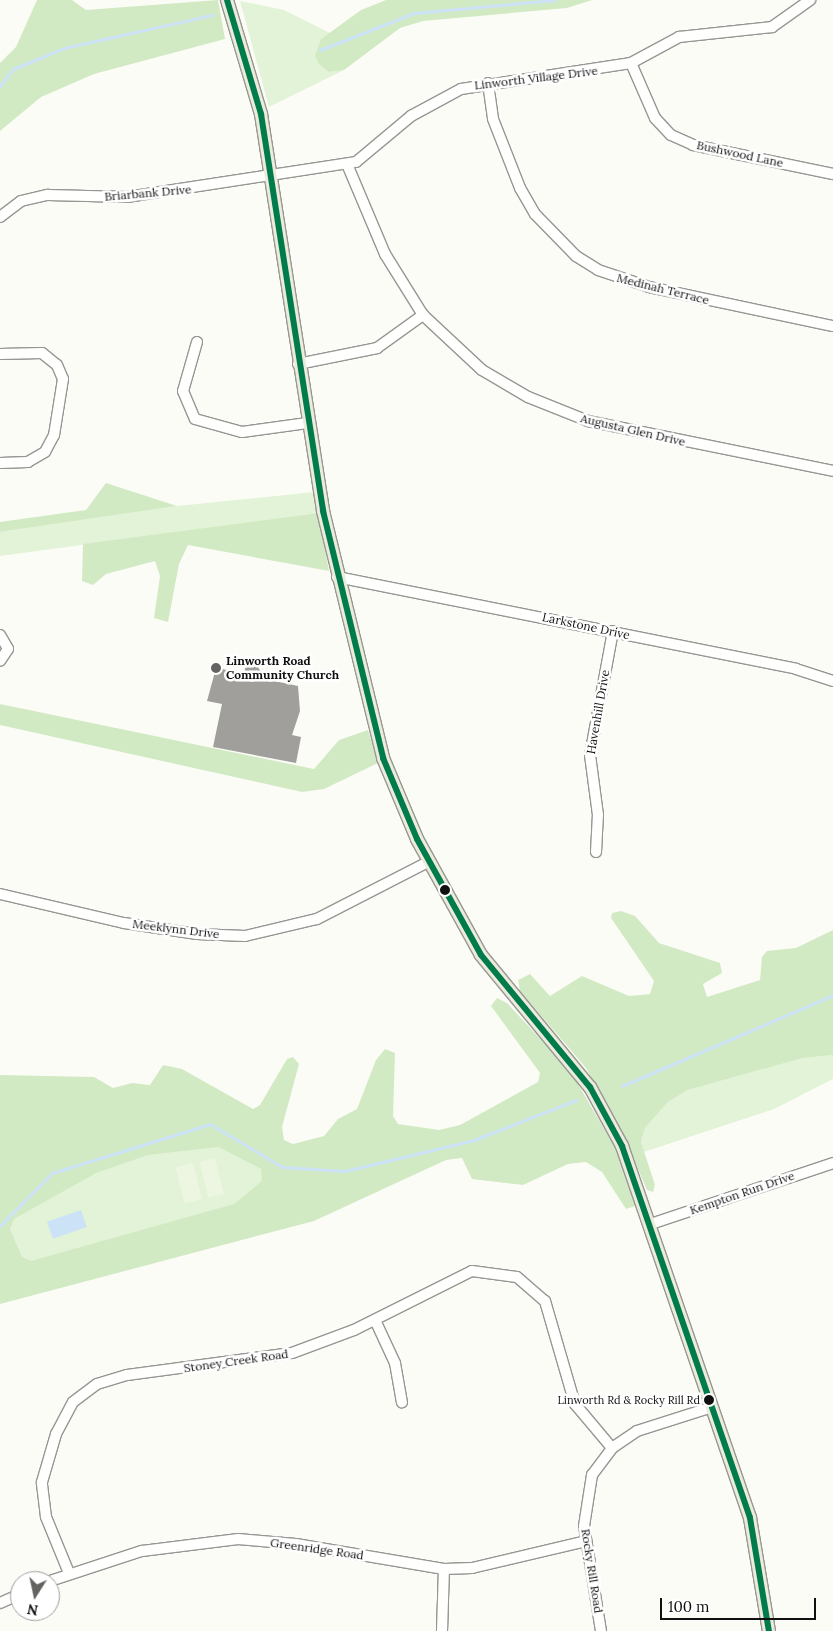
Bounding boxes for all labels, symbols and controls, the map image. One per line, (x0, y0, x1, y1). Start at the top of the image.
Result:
street label: Linworth Village Drive (474, 63, 598, 93)
street label: Bushwood Lane (695, 138, 785, 170)
street label: Briarbank Drive (104, 182, 192, 204)
street label: Medinah Terrace (615, 271, 711, 307)
street label: Augusta Glen Drive (579, 411, 687, 449)
street label: Larkstone Drive (541, 610, 631, 642)
place label: Linworth Road Community Church (226, 654, 339, 682)
marker: Linworth Road Community Church (210, 662, 222, 674)
street label: Havenhill Drive (583, 669, 613, 755)
unlabelled marker (440, 885, 450, 895)
street label: Meeklynn Drive (132, 917, 220, 941)
street label: Kempton Run Drive (688, 1168, 796, 1218)
street label: Stoney Creek Road (183, 1347, 289, 1375)
place label: Linworth Rd & Rocky Rill Rd (558, 1393, 700, 1407)
marker: Linworth Rd & Rocky Rill Rd (704, 1395, 714, 1405)
street label: Rocky Rill Road (578, 1528, 606, 1614)
street label: Greenridge Road (269, 1535, 365, 1563)
north arrow (10, 1571, 60, 1621)
scale bar (663, 1588, 819, 1620)
text: 100 m (668, 1597, 709, 1616)
text: N (26, 1600, 39, 1620)

